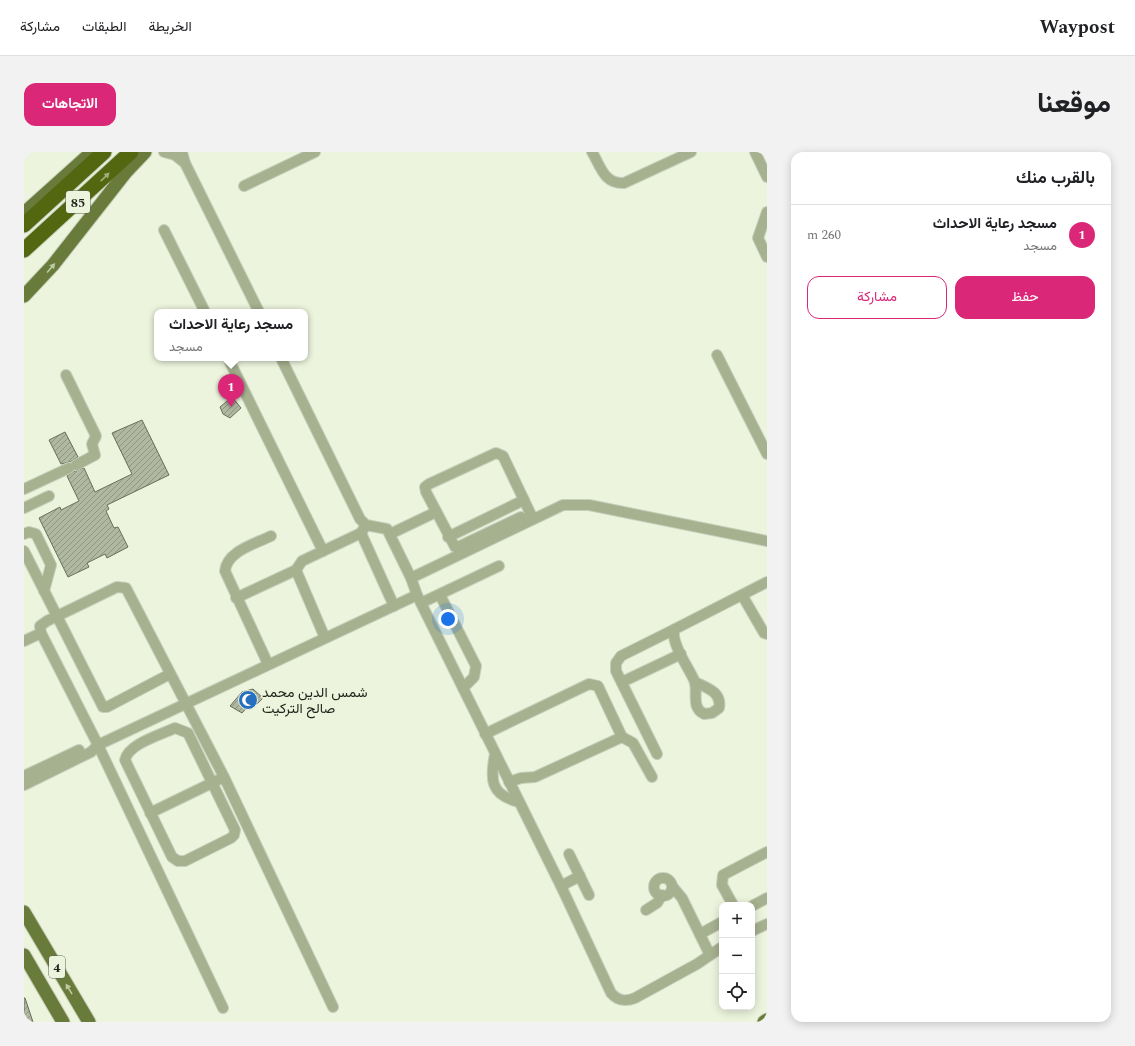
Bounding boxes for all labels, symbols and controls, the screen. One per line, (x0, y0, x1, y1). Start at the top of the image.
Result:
text: Waypost (1039, 13, 1115, 42)
text: مشاركة (20, 16, 60, 37)
text: الطبقات (82, 16, 126, 37)
text: الخريطة (148, 16, 192, 37)
text: موقعنا (1037, 82, 1111, 125)
button: الاتجاهات (24, 83, 116, 126)
text: بالقرب منك (1016, 165, 1095, 191)
one-way arrow (100, 172, 110, 182)
road number: 85 (66, 191, 90, 213)
text: مسجد رعاية الاحداث (933, 212, 1057, 235)
text: 260 m (807, 225, 841, 245)
text: 1 (1078, 225, 1086, 245)
text: مسجد (1023, 236, 1057, 256)
one-way arrow (46, 262, 55, 273)
button: مشاركة (807, 276, 947, 319)
button: حفظ (955, 276, 1095, 319)
popup (154, 309, 308, 361)
text: مسجد رعاية الاحداث (169, 313, 293, 336)
text: مسجد (169, 337, 203, 357)
pin: 1 (218, 374, 244, 407)
your location (438, 609, 458, 629)
place label: شمس الدين محمد صالح التركيت (262, 682, 368, 719)
mosque icon: شمس الدين محمد صالح التركيت (237, 689, 259, 711)
map controls (719, 902, 755, 1010)
button: + (719, 902, 755, 938)
button: − (719, 938, 755, 974)
road number: 4 (49, 956, 65, 978)
button: locate (719, 974, 755, 1010)
one-way arrow (66, 983, 73, 995)

